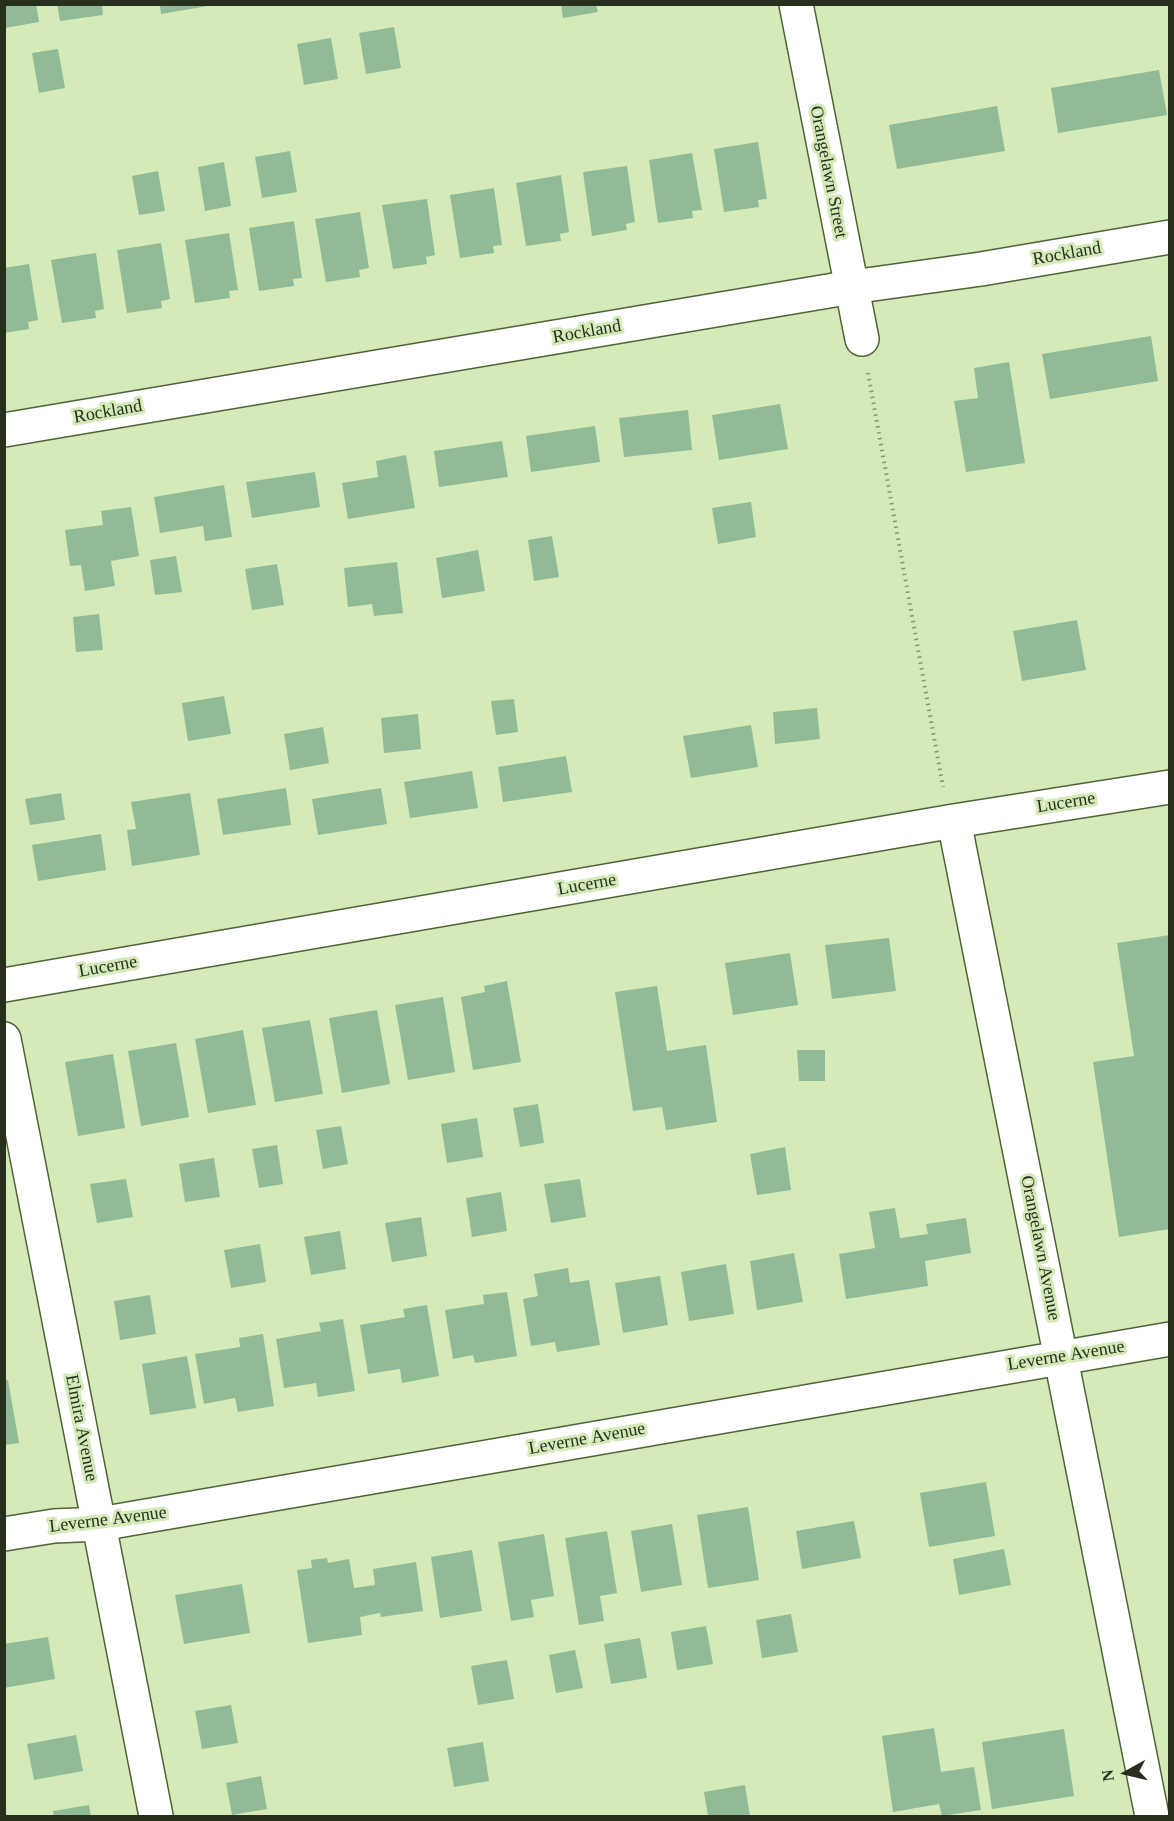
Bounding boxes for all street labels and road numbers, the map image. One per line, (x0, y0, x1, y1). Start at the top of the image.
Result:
street label: Orangelawn Street (805, 104, 851, 240)
street label: Rockland (1031, 237, 1103, 271)
street label: Rockland (551, 315, 623, 349)
street label: Rockland (72, 395, 144, 429)
street label: Lucerne (1035, 788, 1097, 818)
street label: Lucerne (556, 869, 618, 901)
street label: Lucerne (77, 951, 139, 983)
street label: Orangelawn Avenue (1015, 1174, 1065, 1322)
street label: Leverne Avenue (1006, 1336, 1126, 1376)
street label: Elmira Avenue (60, 1373, 102, 1483)
street label: Leverne Avenue (527, 1418, 647, 1460)
street label: Leverne Avenue (48, 1502, 168, 1538)

